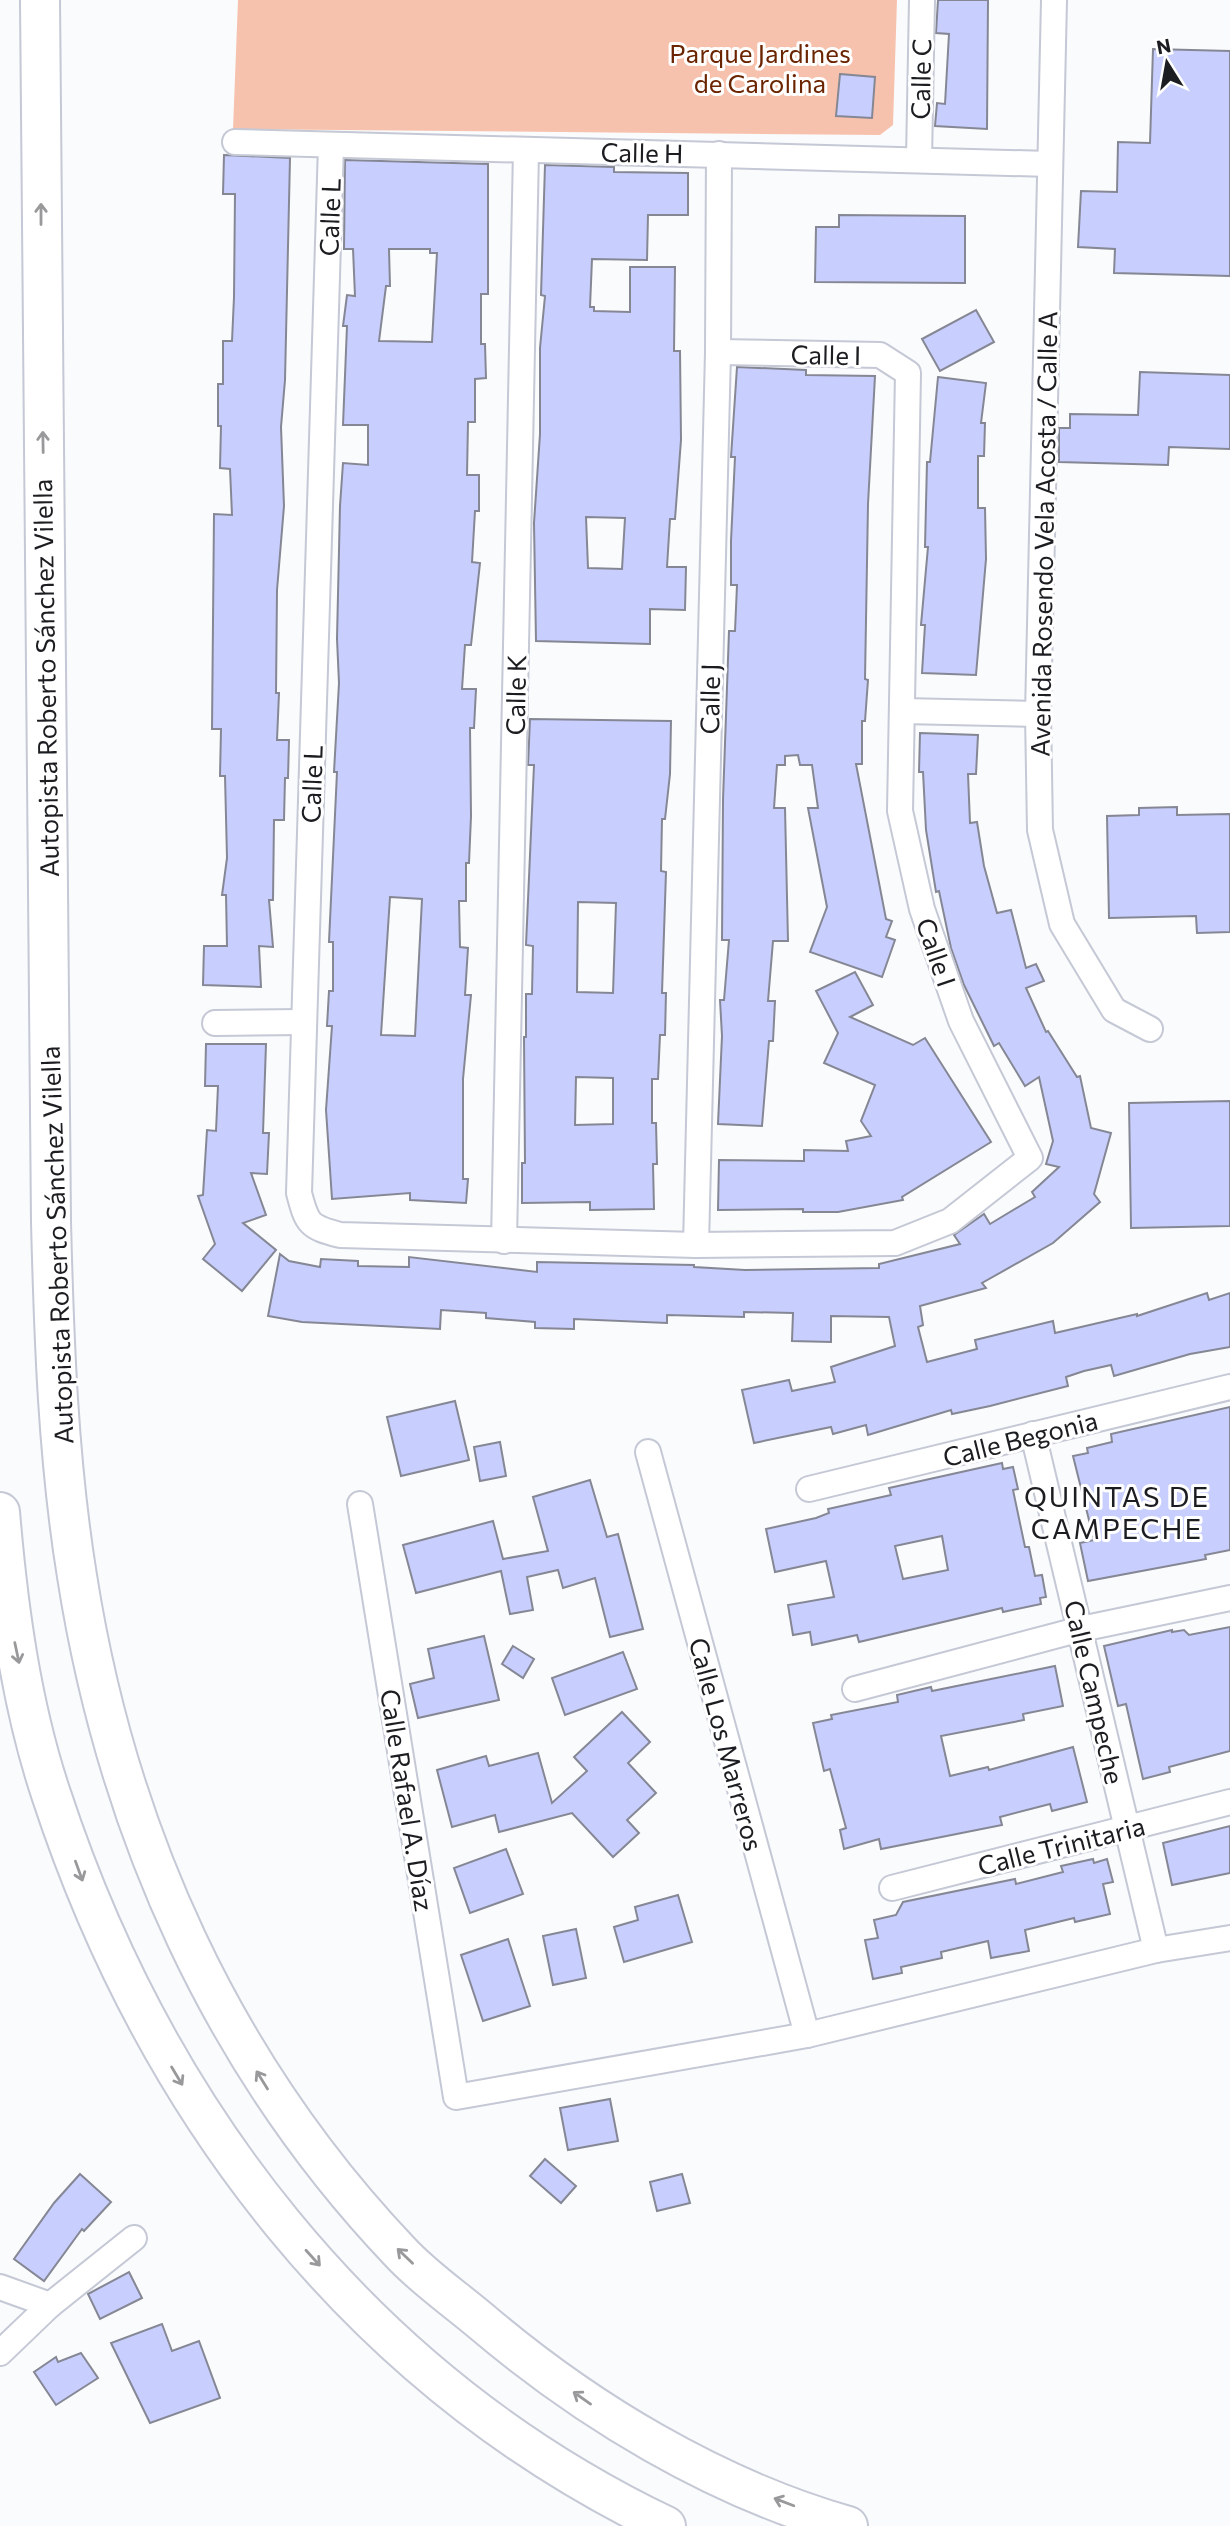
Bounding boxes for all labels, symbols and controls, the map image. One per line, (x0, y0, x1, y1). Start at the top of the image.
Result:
north arrow (1132, 28, 1202, 98)
text: N (1154, 33, 1173, 58)
park label: Parque Jardines de Carolina (669, 37, 851, 98)
street label: Calle C (904, 38, 936, 120)
street label: Calle H (600, 136, 684, 168)
street label: Calle L (312, 177, 346, 257)
one-way arrow (34, 203, 48, 226)
street label: Avenida Rosendo Vela Acosta / Calle A (1024, 311, 1062, 757)
street label: Calle I (790, 338, 862, 370)
one-way arrow (36, 431, 50, 454)
street label: Autopista Roberto Sánchez Vilella (26, 479, 64, 877)
street label: Calle K (499, 654, 531, 736)
street label: Calle J (693, 663, 725, 735)
street label: Calle L (294, 744, 328, 824)
street label: Calle I (911, 914, 963, 990)
street label: Autopista Roberto Sánchez Vilella (34, 1045, 78, 1445)
street label: Calle Begonia (939, 1404, 1101, 1472)
district label: QUINTAS DE CAMPECHE (1024, 1479, 1210, 1545)
street label: Calle Campeche (1059, 1597, 1131, 1787)
street label: Calle Los Marreros (684, 1634, 770, 1854)
one-way arrow (11, 1641, 25, 1664)
street label: Calle Rafael A. Díaz (375, 1687, 441, 1913)
street label: Calle Trinitaria (974, 1809, 1148, 1881)
one-way arrow (73, 1860, 86, 1882)
one-way arrow (170, 2066, 184, 2086)
one-way arrow (255, 2070, 269, 2090)
one-way arrow (397, 2248, 414, 2265)
one-way arrow (304, 2249, 321, 2266)
one-way arrow (573, 2391, 592, 2405)
one-way arrow (774, 2495, 796, 2508)

